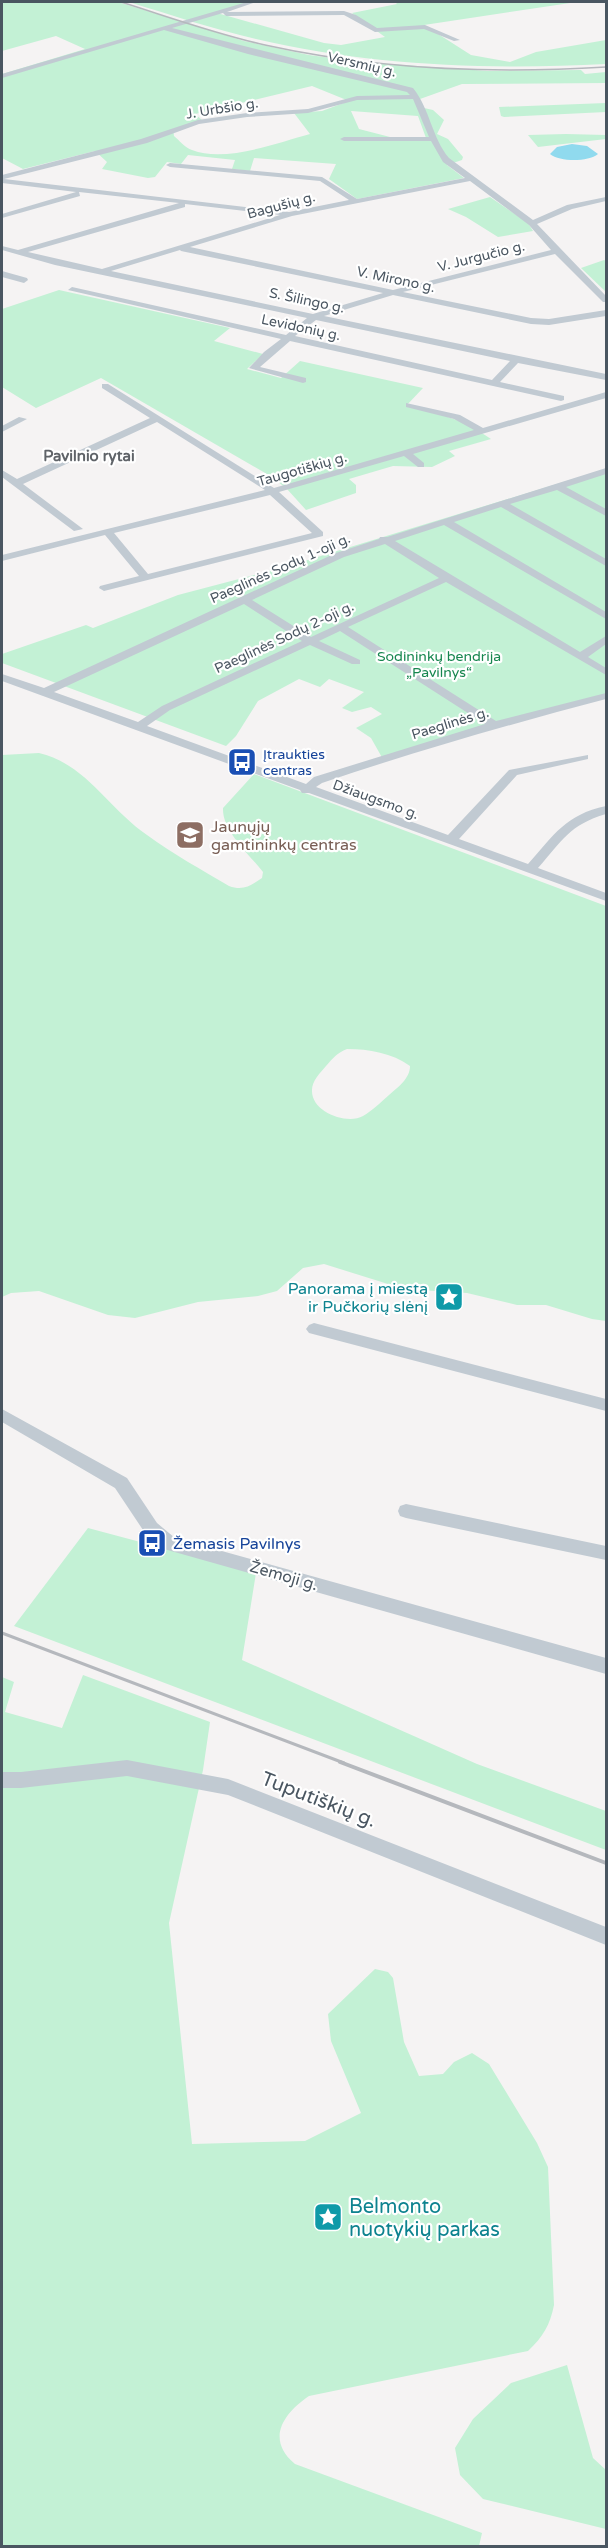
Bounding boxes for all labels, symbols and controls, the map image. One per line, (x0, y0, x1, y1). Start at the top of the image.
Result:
street label: Versmių g. (326, 48, 398, 81)
street label: J. Urbšio g. (185, 94, 260, 123)
street label: Bagušių g. (245, 188, 317, 223)
street label: V. Jurgučio g. (436, 237, 526, 276)
street label: V. Mirono g. (355, 263, 437, 296)
street label: S. Šilingo g. (268, 284, 346, 317)
street label: Levidonių g. (260, 311, 342, 344)
district label: Pavilnio rytai (43, 447, 135, 466)
street label: Taugotiškių g. (255, 449, 349, 490)
street label: Paeglinės Sodų 1-oji g. (207, 530, 353, 607)
street label: Paeglinės Sodų 2-oji g. (212, 598, 357, 677)
park label: Sodininkų bendrija „Pavilnys“ (377, 648, 501, 681)
street label: Paeglinės g. (409, 704, 491, 743)
bus stop icon: Įtraukties centras (226, 746, 258, 778)
place label: Įtraukties centras (263, 746, 325, 779)
street label: Džiaugsmo g. (330, 776, 421, 823)
place label: Jaunųjų gamtininkų centras (211, 817, 357, 855)
school or university icon: Jaunųjų gamtininkų centras (174, 819, 206, 851)
place label: Panorama į miestą ir Pučkorių slėnį (288, 1279, 428, 1317)
place icon: Panorama į miestą ir Pučkorių slėnį (433, 1281, 465, 1313)
bus stop icon: Žemasis Pavilnys (136, 1527, 168, 1559)
place label: Žemasis Pavilnys (173, 1534, 301, 1554)
street label: Žemoji g. (247, 1557, 320, 1595)
street label: Tuputiškių g. (258, 1767, 380, 1833)
place label: Belmonto nuotykių parkas (349, 2195, 500, 2242)
place icon: Belmonto nuotykių parkas (312, 2201, 344, 2233)

